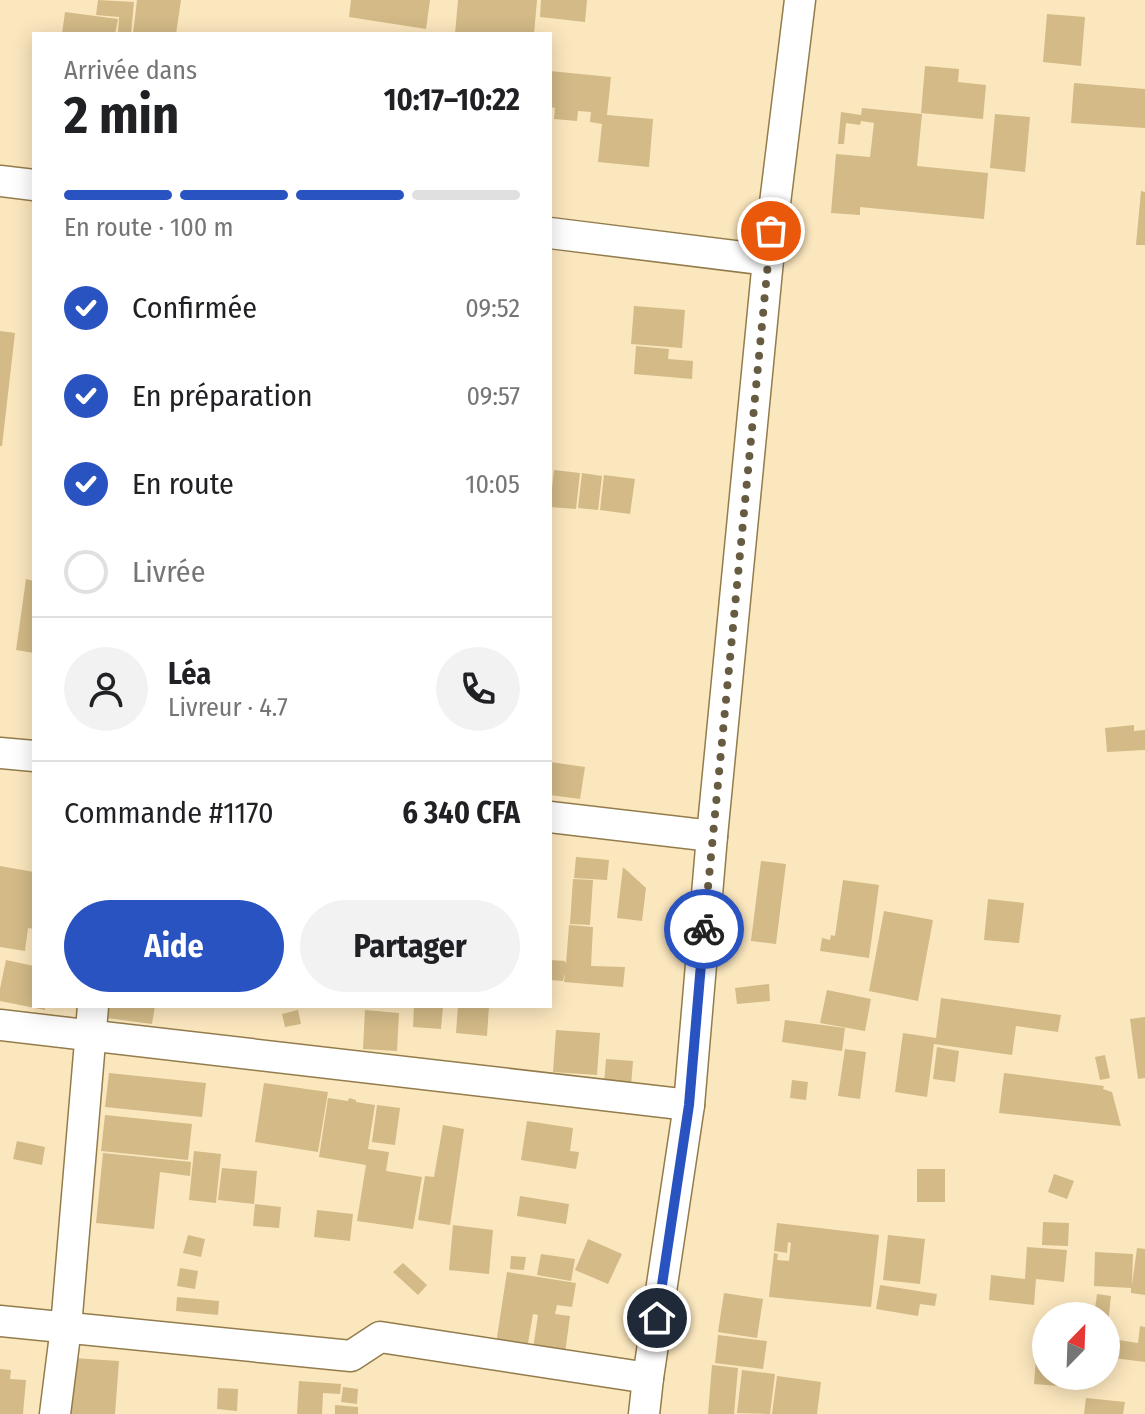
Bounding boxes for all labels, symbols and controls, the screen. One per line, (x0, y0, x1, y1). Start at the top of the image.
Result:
text: Arrivée dans (64, 55, 197, 86)
text: 10:17–10:22 (384, 82, 520, 118)
text: 2 min (64, 84, 179, 147)
pin (737, 197, 805, 265)
icon: bag (749, 209, 793, 253)
text: En route · 100 m (64, 212, 233, 243)
icon: check (64, 286, 108, 330)
text: Confirmée (132, 290, 257, 326)
text: 09:52 (465, 293, 520, 324)
icon: check (64, 374, 108, 418)
text: En préparation (132, 378, 313, 414)
text: 09:57 (466, 381, 520, 412)
icon: check (64, 462, 108, 506)
text: En route (132, 466, 234, 502)
text: 10:05 (465, 469, 520, 500)
text: Livrée (132, 554, 205, 590)
button: person (64, 647, 148, 731)
button: phone (436, 647, 520, 731)
text: Léa (168, 656, 211, 692)
text: Livreur · 4.7 (168, 692, 288, 723)
text: Commande #1170 (64, 795, 274, 831)
text: 6 340 CFA (402, 795, 520, 831)
courier (664, 889, 744, 969)
button: Aide (64, 900, 284, 992)
button: Partager (300, 900, 520, 992)
icon: bike (682, 907, 726, 951)
pin (623, 1284, 691, 1352)
icon: home (635, 1296, 679, 1340)
north arrow (1032, 1302, 1120, 1390)
map controls (1032, 1302, 1120, 1390)

